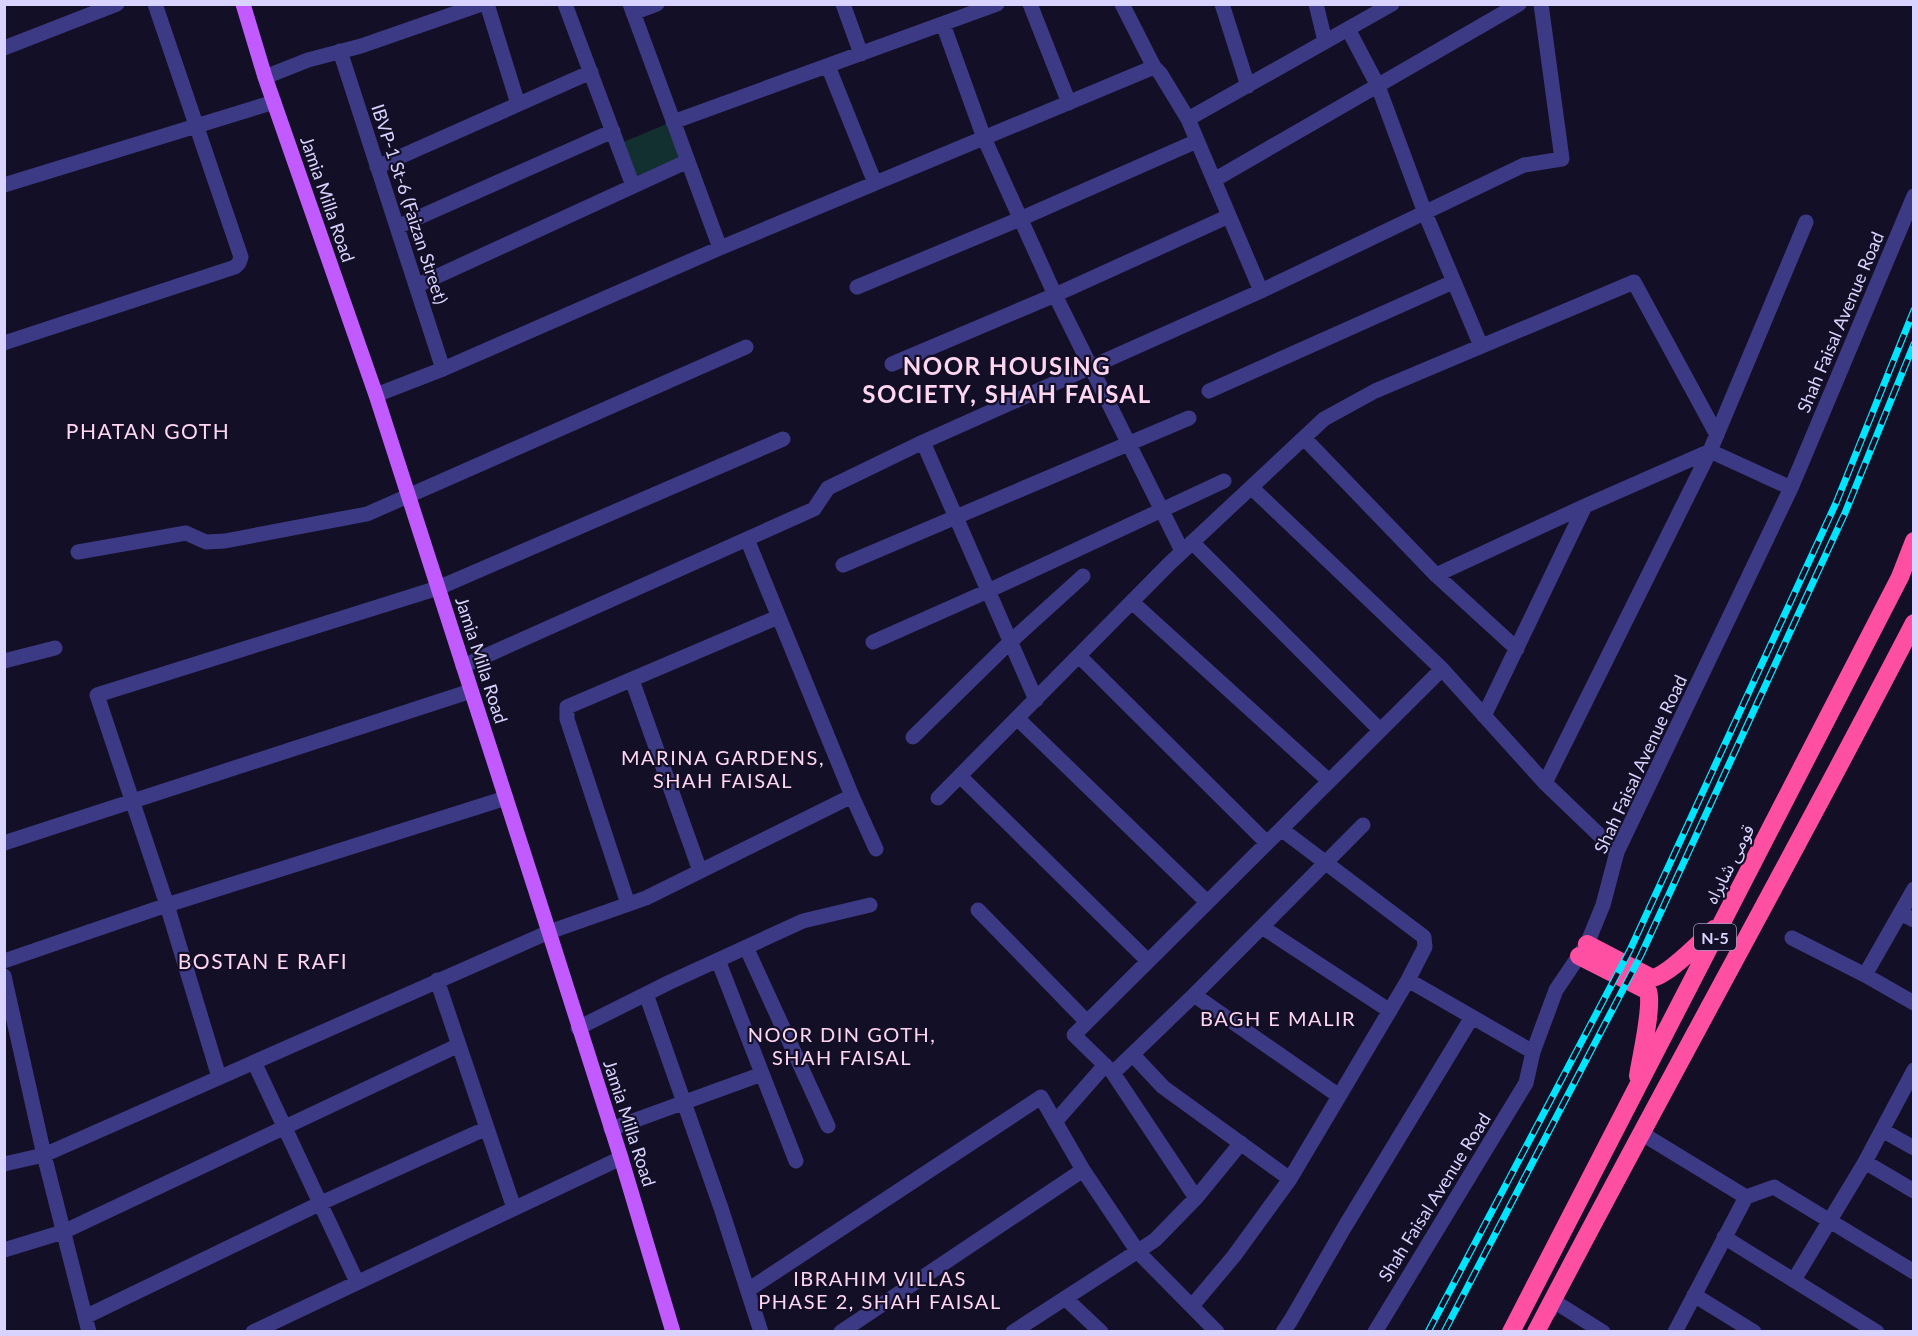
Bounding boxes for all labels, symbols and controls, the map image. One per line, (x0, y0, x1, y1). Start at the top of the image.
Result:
street label: IBVP-1 St-6 (Faizan Street) (367, 101, 453, 307)
street label: Jamia Milla Road (296, 133, 360, 265)
street label: Shah Faisal Avenue Road (1792, 228, 1888, 416)
district label: NOOR HOUSING SOCIETY, SHAH FAISAL (862, 351, 1152, 408)
district label: PHATAN GOTH (66, 418, 230, 443)
street label: Jamia Milla Road (451, 594, 513, 726)
street label: Shah Faisal Avenue Road (1589, 671, 1691, 857)
district label: MARINA GARDENS, SHAH FAISAL (621, 745, 825, 792)
street label: قومی شاہراہ (1700, 821, 1759, 908)
road number: N-5 (1694, 924, 1736, 950)
district label: BOSTAN E RAFI (178, 948, 348, 973)
district label: BAGH E MALIR (1200, 1006, 1356, 1030)
district label: NOOR DIN GOTH, SHAH FAISAL (748, 1022, 936, 1069)
street label: Jamia Milla Road (599, 1057, 661, 1189)
street label: Shah Faisal Avenue Road (1373, 1109, 1495, 1285)
district label: IBRAHIM VILLAS PHASE 2, SHAH FAISAL (758, 1266, 1002, 1313)

